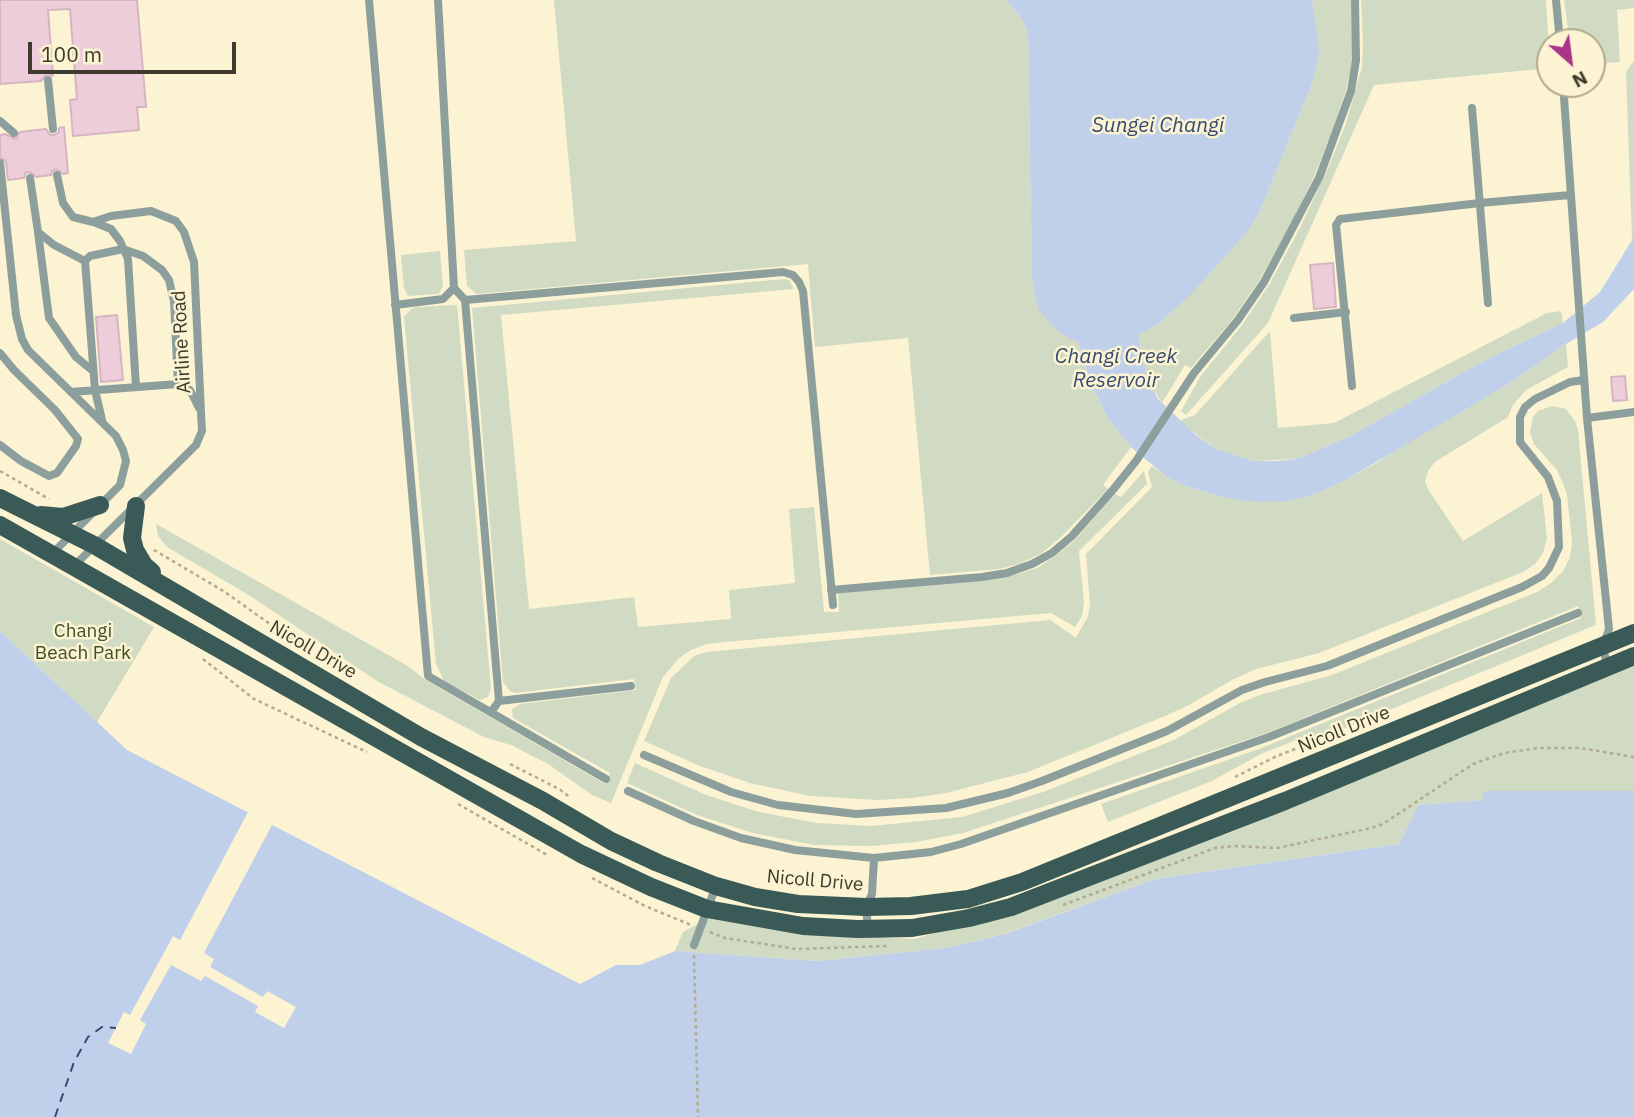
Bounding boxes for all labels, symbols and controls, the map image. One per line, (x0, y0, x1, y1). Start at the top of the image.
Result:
scale bar (32, 28, 240, 72)
north arrow (1536, 28, 1606, 98)
text: 100 m (41, 40, 102, 68)
text: N (1568, 66, 1592, 94)
water label: Sungei Changi (1092, 113, 1224, 139)
street label: Airline Road (168, 290, 196, 394)
water label: Changi Creek Reservoir (1055, 344, 1177, 394)
street label: Nicoll Drive (265, 616, 361, 684)
park label: Changi Beach Park (35, 621, 131, 665)
street label: Nicoll Drive (1295, 701, 1393, 759)
street label: Nicoll Drive (766, 865, 864, 897)

